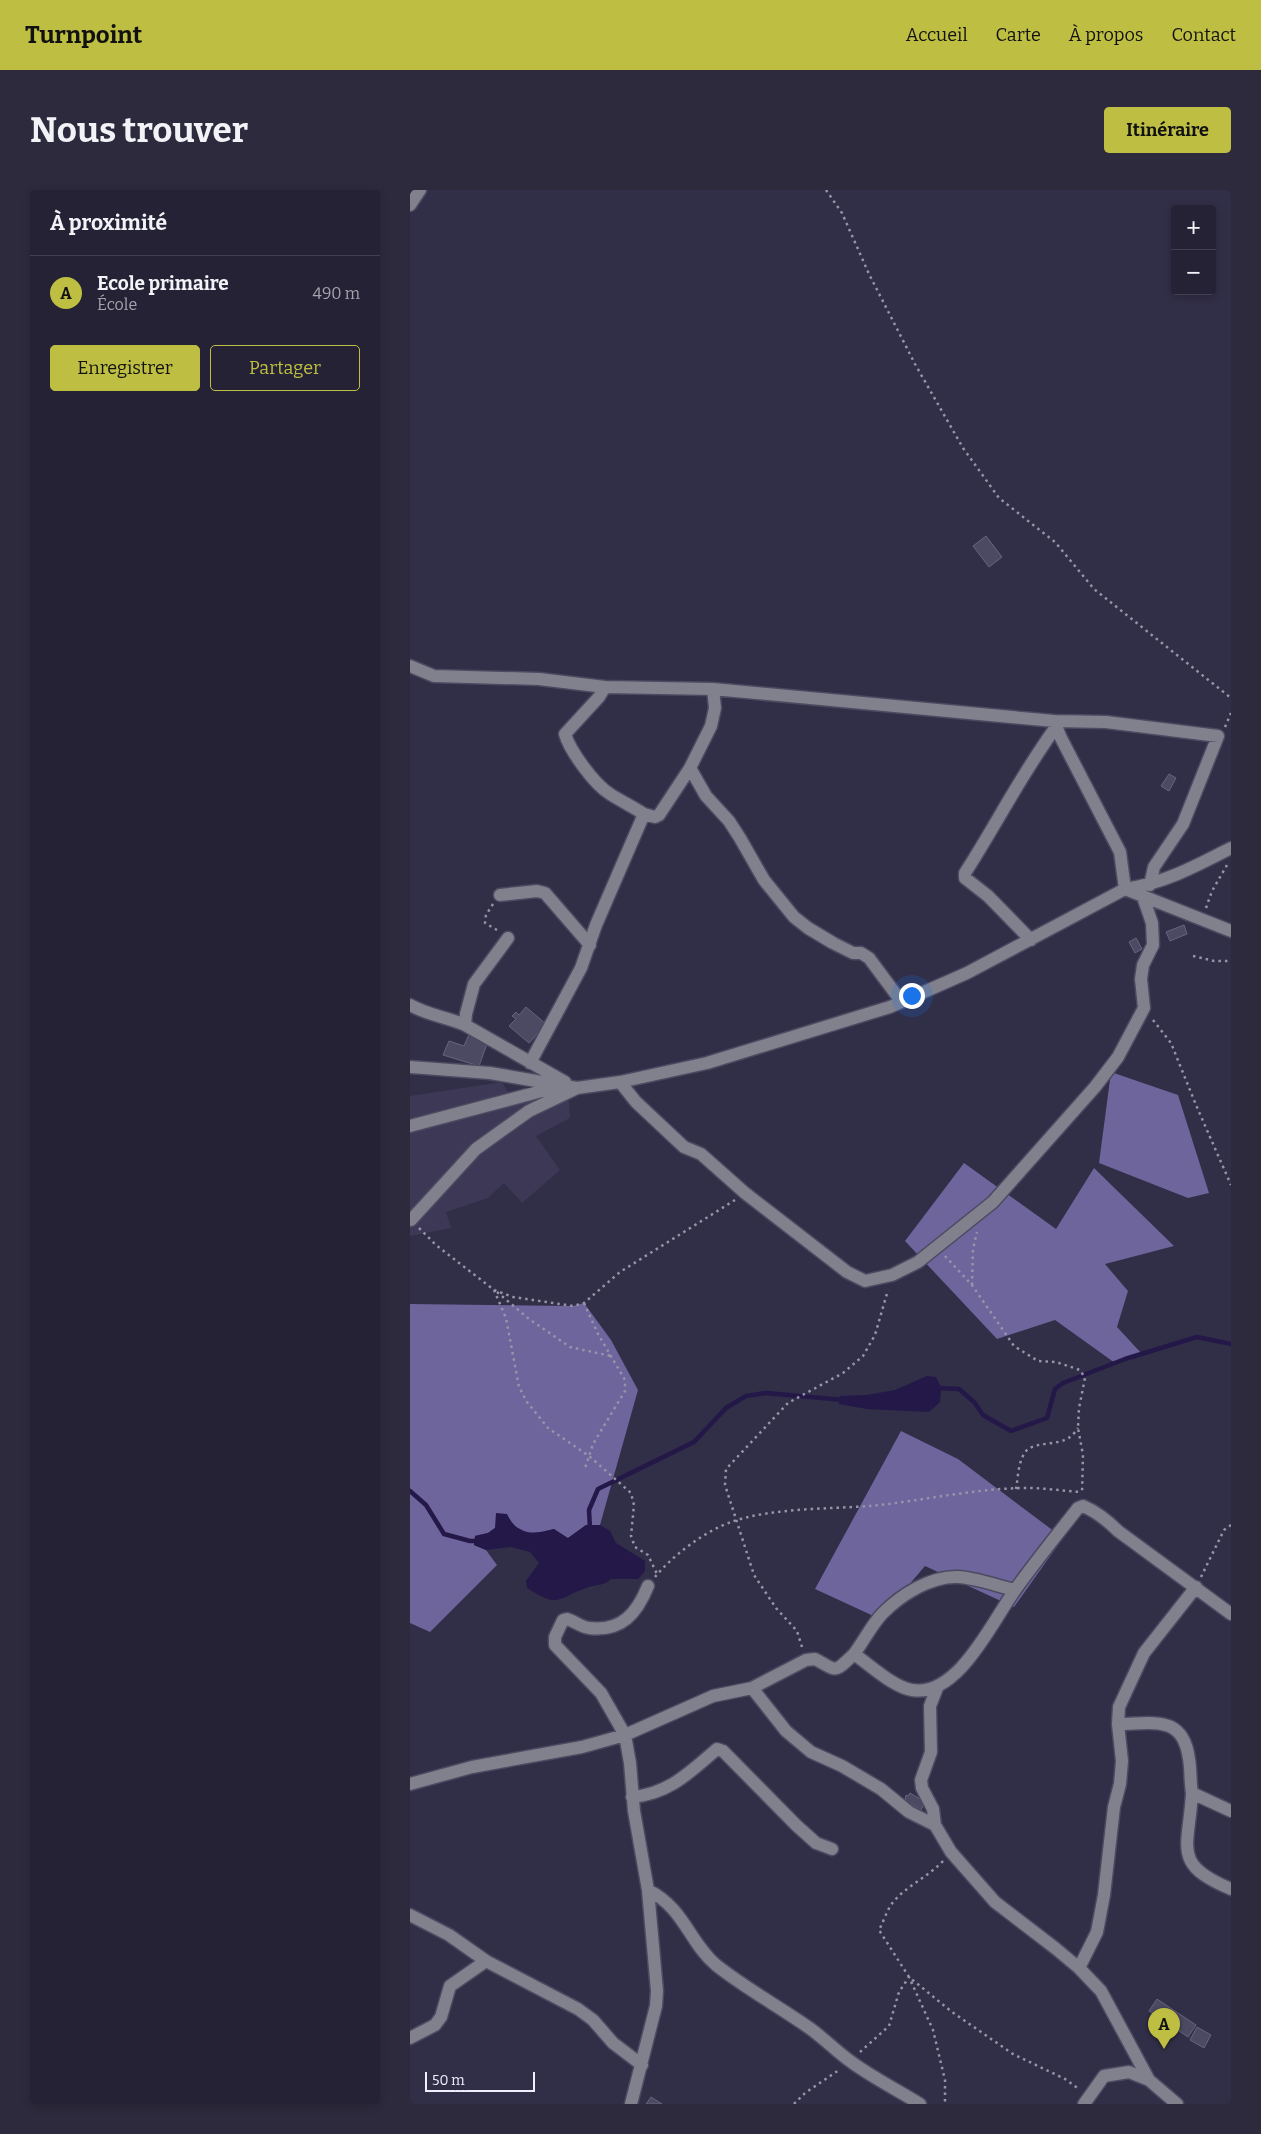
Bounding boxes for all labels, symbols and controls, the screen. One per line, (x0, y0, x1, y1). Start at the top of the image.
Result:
text: Turnpoint (25, 21, 142, 49)
text: Accueil (906, 24, 968, 46)
text: Carte (996, 24, 1041, 46)
text: À propos (1069, 24, 1143, 46)
text: Contact (1171, 24, 1236, 46)
button: Itinéraire (1104, 107, 1231, 153)
text: Nous trouver (30, 109, 248, 151)
map controls (1171, 205, 1216, 295)
button: + (1171, 205, 1216, 250)
text: À proximité (50, 210, 167, 236)
button: − (1171, 250, 1216, 295)
text: Ecole primaire (97, 272, 229, 295)
text: A (60, 284, 72, 303)
text: 490 m (313, 284, 360, 303)
text: École (97, 295, 137, 314)
button: Enregistrer (50, 345, 200, 391)
button: Partager (210, 345, 360, 391)
your location (899, 983, 925, 1009)
pin: A (1148, 2008, 1180, 2049)
scale bar (425, 2069, 535, 2092)
text: 50 m (432, 2072, 465, 2089)

